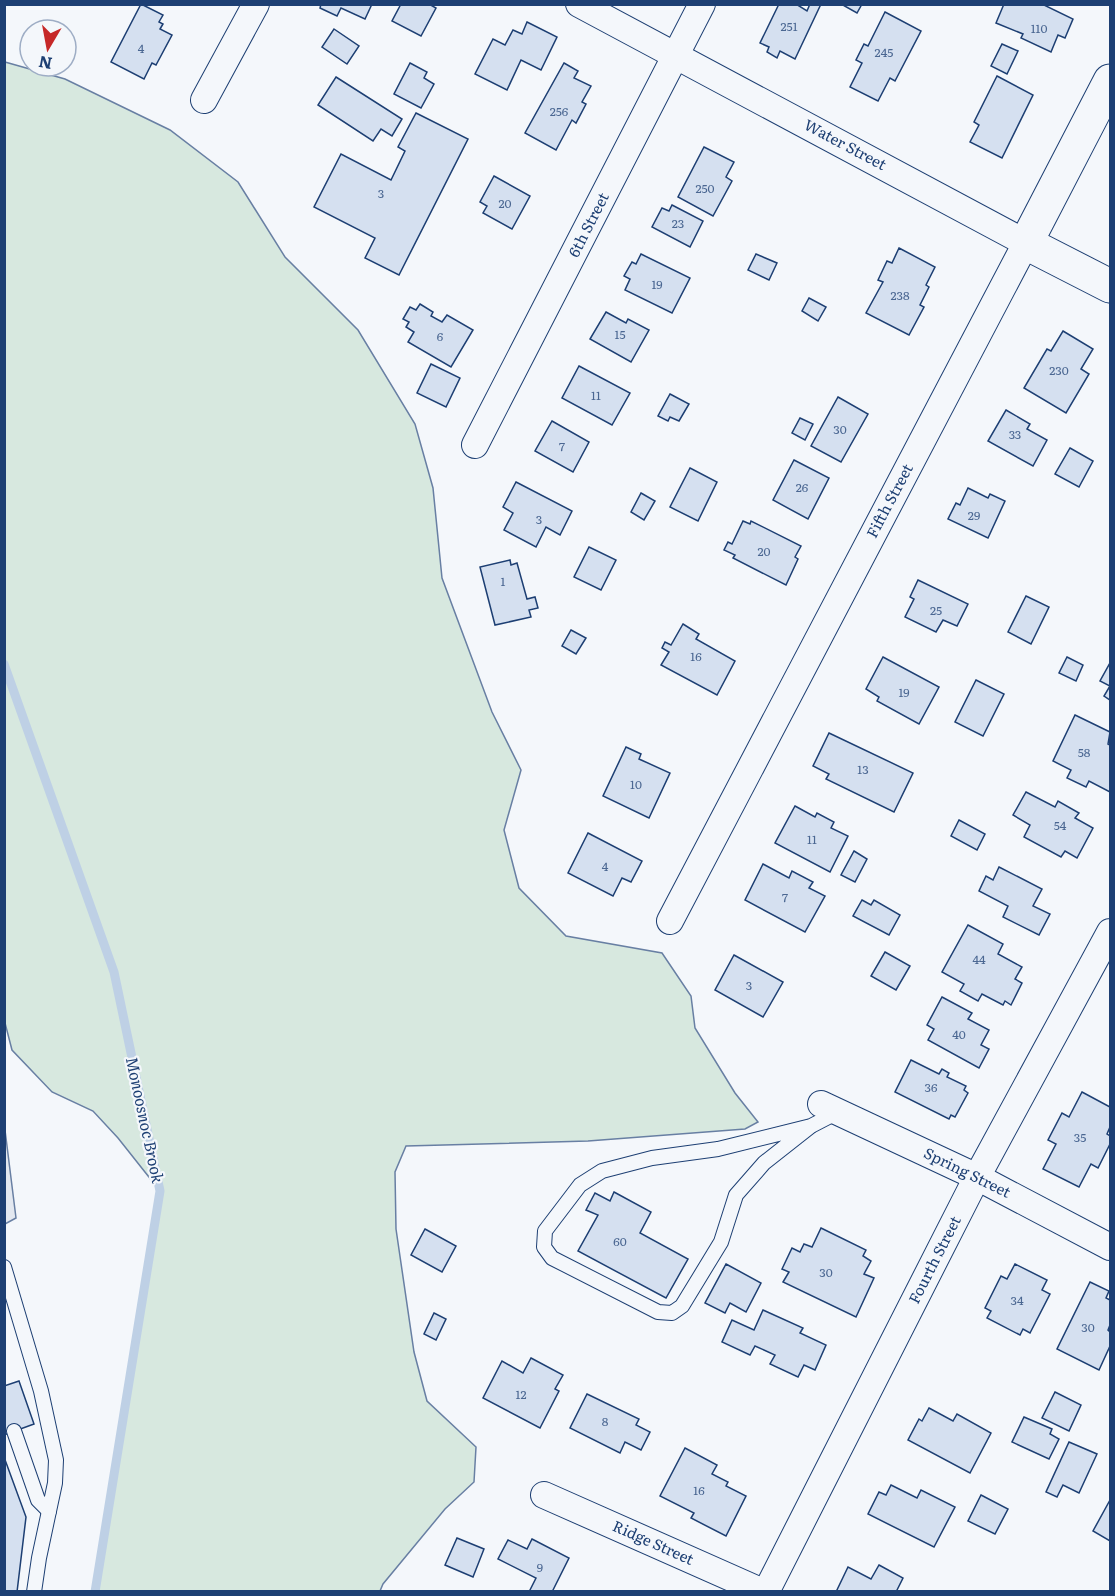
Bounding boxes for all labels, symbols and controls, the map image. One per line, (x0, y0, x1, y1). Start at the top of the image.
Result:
house number: 251 (780, 17, 798, 35)
north arrow (18, 18, 78, 78)
house number: 110 (1031, 19, 1047, 37)
house number: 4 (138, 39, 145, 57)
house number: 245 (875, 43, 893, 61)
text: N (37, 51, 54, 77)
house number: 256 (550, 102, 569, 120)
street label: Water Street (800, 112, 891, 175)
house number: 250 (695, 179, 715, 197)
house number: 3 (378, 184, 384, 202)
street label: 6th Street (562, 188, 614, 261)
house number: 20 (498, 194, 512, 212)
house number: 23 (672, 214, 684, 232)
house number: 19 (651, 275, 663, 293)
house number: 238 (890, 286, 910, 304)
house number: 15 (615, 325, 625, 343)
house number: 6 (437, 327, 444, 345)
house number: 230 (1049, 361, 1069, 379)
house number: 11 (591, 386, 601, 404)
house number: 30 (833, 420, 847, 438)
house number: 33 (1009, 425, 1021, 443)
house number: 7 (559, 437, 565, 455)
street label: Fifth Street (859, 459, 918, 541)
house number: 26 (796, 478, 809, 496)
house number: 29 (968, 506, 980, 524)
house number: 3 (536, 510, 542, 528)
house number: 20 (757, 542, 771, 560)
house number: 1 (501, 572, 506, 590)
house number: 25 (930, 601, 942, 619)
house number: 16 (690, 647, 702, 665)
house number: 19 (898, 683, 910, 701)
house number: 58 (1078, 743, 1091, 761)
house number: 13 (857, 760, 869, 778)
house number: 10 (630, 775, 642, 793)
house number: 54 (1054, 816, 1067, 834)
house number: 11 (807, 830, 817, 848)
house number: 4 (602, 857, 609, 875)
house number: 7 (782, 888, 788, 906)
house number: 44 (972, 950, 986, 968)
house number: 3 (746, 976, 752, 994)
house number: 40 (952, 1025, 966, 1043)
water label: Monoosnoc Brook (121, 1055, 171, 1185)
house number: 36 (925, 1078, 938, 1096)
house number: 35 (1074, 1128, 1086, 1146)
street label: Spring Street (920, 1141, 1015, 1203)
street label: Fourth Street (902, 1211, 966, 1307)
house number: 60 (613, 1232, 627, 1250)
house number: 30 (819, 1263, 833, 1281)
house number: 34 (1010, 1291, 1024, 1309)
house number: 30 (1081, 1318, 1095, 1336)
house number: 12 (516, 1385, 526, 1403)
house number: 8 (602, 1412, 609, 1430)
house number: 16 (693, 1481, 705, 1499)
street label: Ridge Street (609, 1513, 698, 1570)
house number: 9 (537, 1558, 543, 1576)

